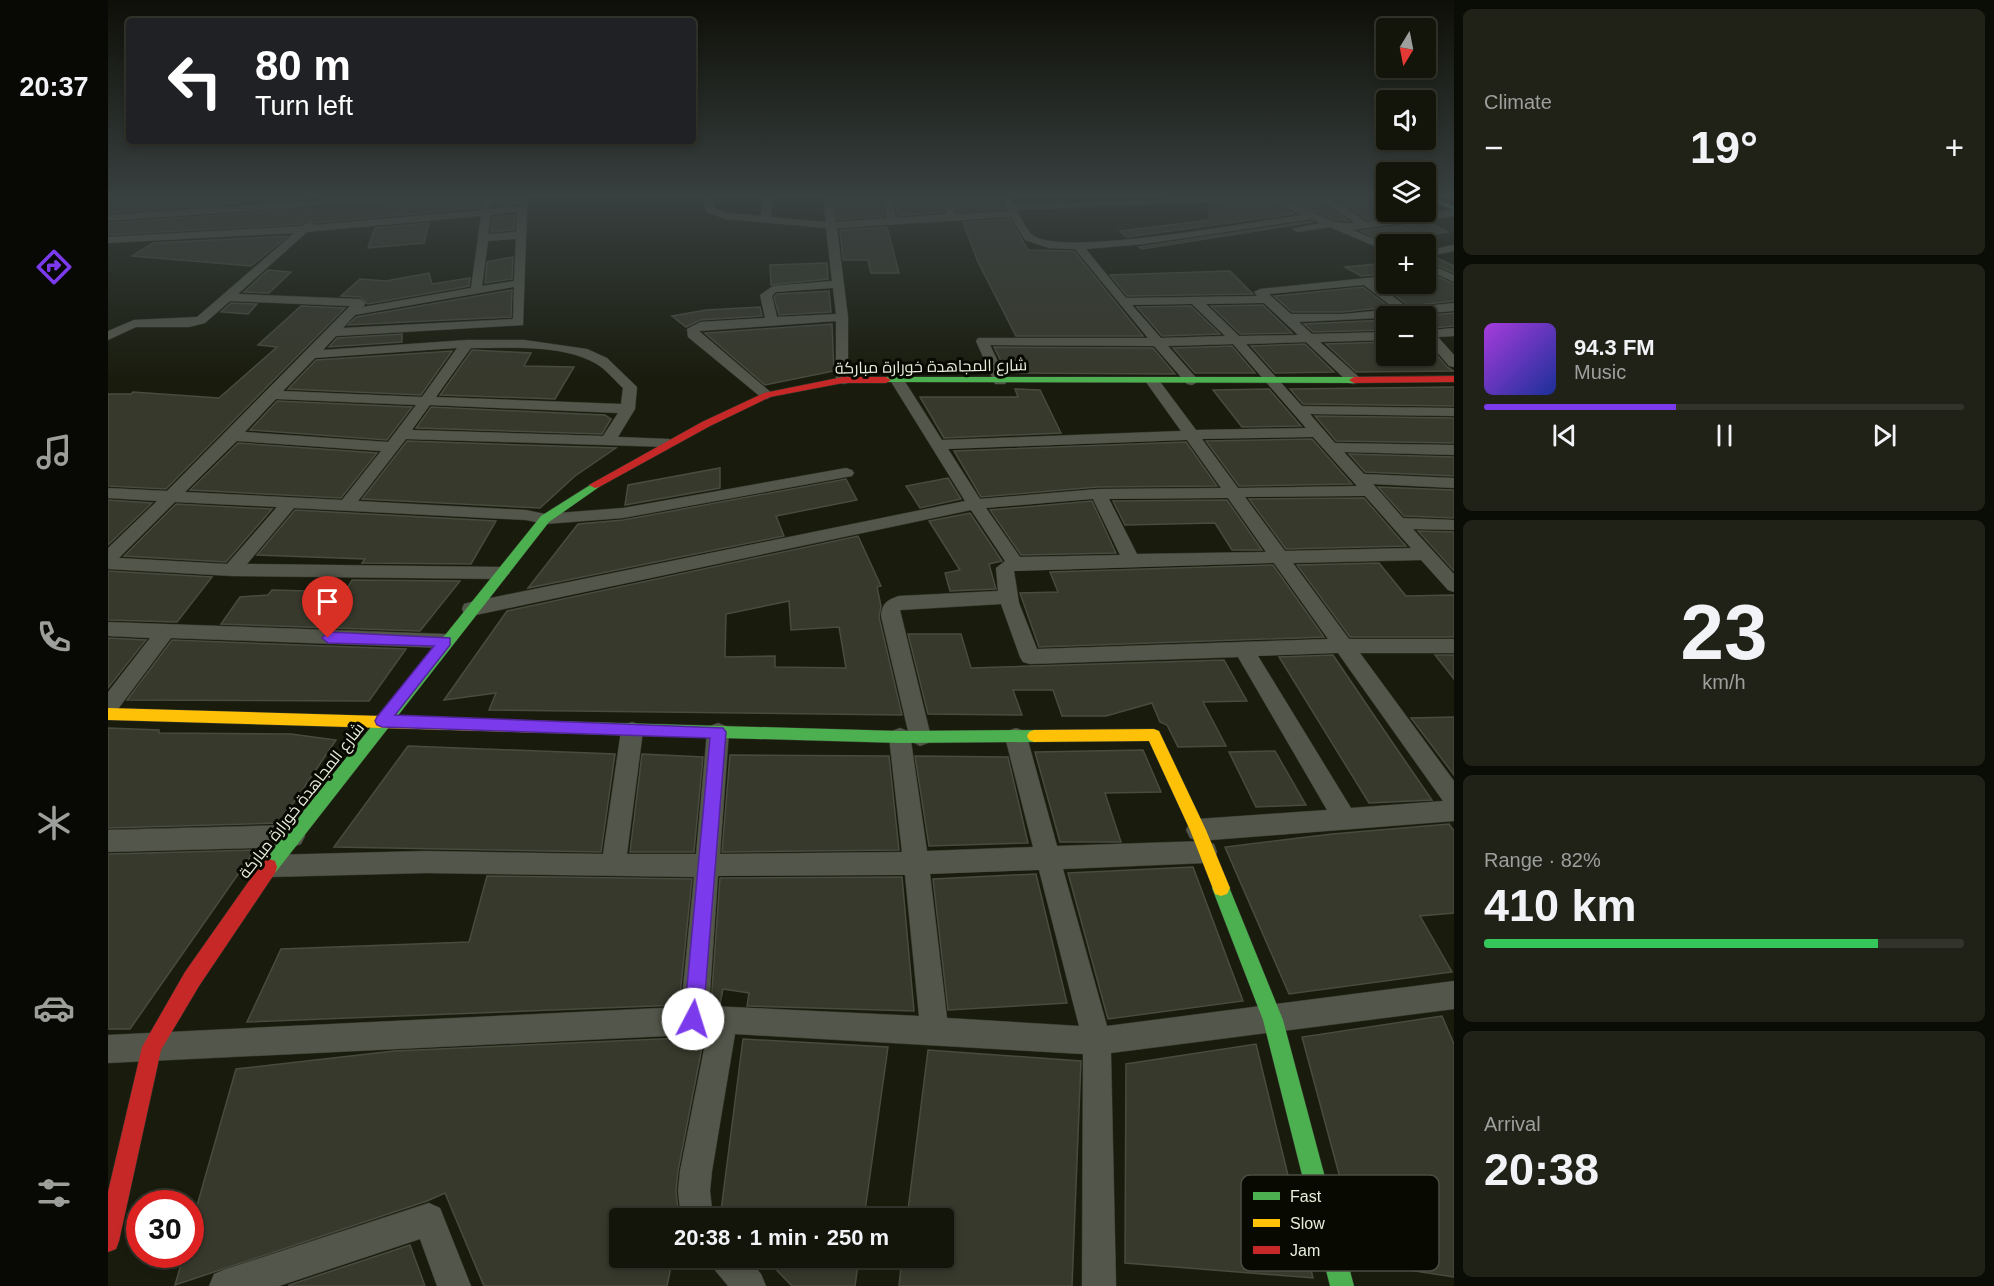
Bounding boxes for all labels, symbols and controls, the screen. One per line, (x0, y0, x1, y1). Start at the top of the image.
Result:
north arrow (1376, 18, 1436, 78)
map controls (1376, 18, 1436, 366)
icon: left (156, 42, 234, 120)
text: 80 m (255, 42, 351, 89)
text: 20:37 (19, 72, 89, 102)
button: sound (1376, 90, 1436, 150)
text: Turn left (255, 91, 353, 121)
text: Climate (1484, 91, 1552, 113)
text: 19° (1690, 122, 1758, 173)
text: − (1484, 129, 1503, 166)
text: + (1945, 129, 1964, 166)
button: layers (1376, 162, 1436, 222)
button: + (1376, 234, 1436, 294)
icon: directions (33, 246, 75, 288)
button: − (1376, 306, 1436, 366)
text: 94.3 FM (1574, 335, 1655, 360)
street label: شارع المجاهدة خورارة مباركة (835, 356, 1027, 380)
text: Music (1574, 361, 1626, 383)
icon: previous (1548, 419, 1581, 452)
icon: pause (1708, 419, 1741, 452)
icon: next (1868, 419, 1901, 452)
icon: music (33, 431, 75, 473)
pin (302, 576, 353, 638)
icon: arrive (311, 585, 344, 618)
text: 23 (1681, 588, 1767, 676)
icon: phone (33, 616, 75, 658)
text: km/h (1702, 671, 1746, 693)
street label: شارع المجاهدة خورارة مباركة (236, 719, 370, 883)
icon: climate (33, 802, 75, 844)
text: Range · 82% (1484, 849, 1601, 871)
text: 410 km (1484, 880, 1637, 931)
icon: car (33, 987, 75, 1029)
position arrow (661, 987, 725, 1051)
text: Arrival (1484, 1113, 1541, 1135)
text: 20:38 (1484, 1144, 1599, 1195)
icon: filters (33, 1172, 75, 1214)
legend (1241, 1175, 1439, 1271)
text: Fast (1290, 1188, 1322, 1205)
speed limit sign: 30 (126, 1190, 204, 1268)
text: Slow (1290, 1215, 1325, 1232)
text: 20:38 · 1 min · 250 m (674, 1225, 889, 1250)
text: Jam (1290, 1242, 1320, 1259)

